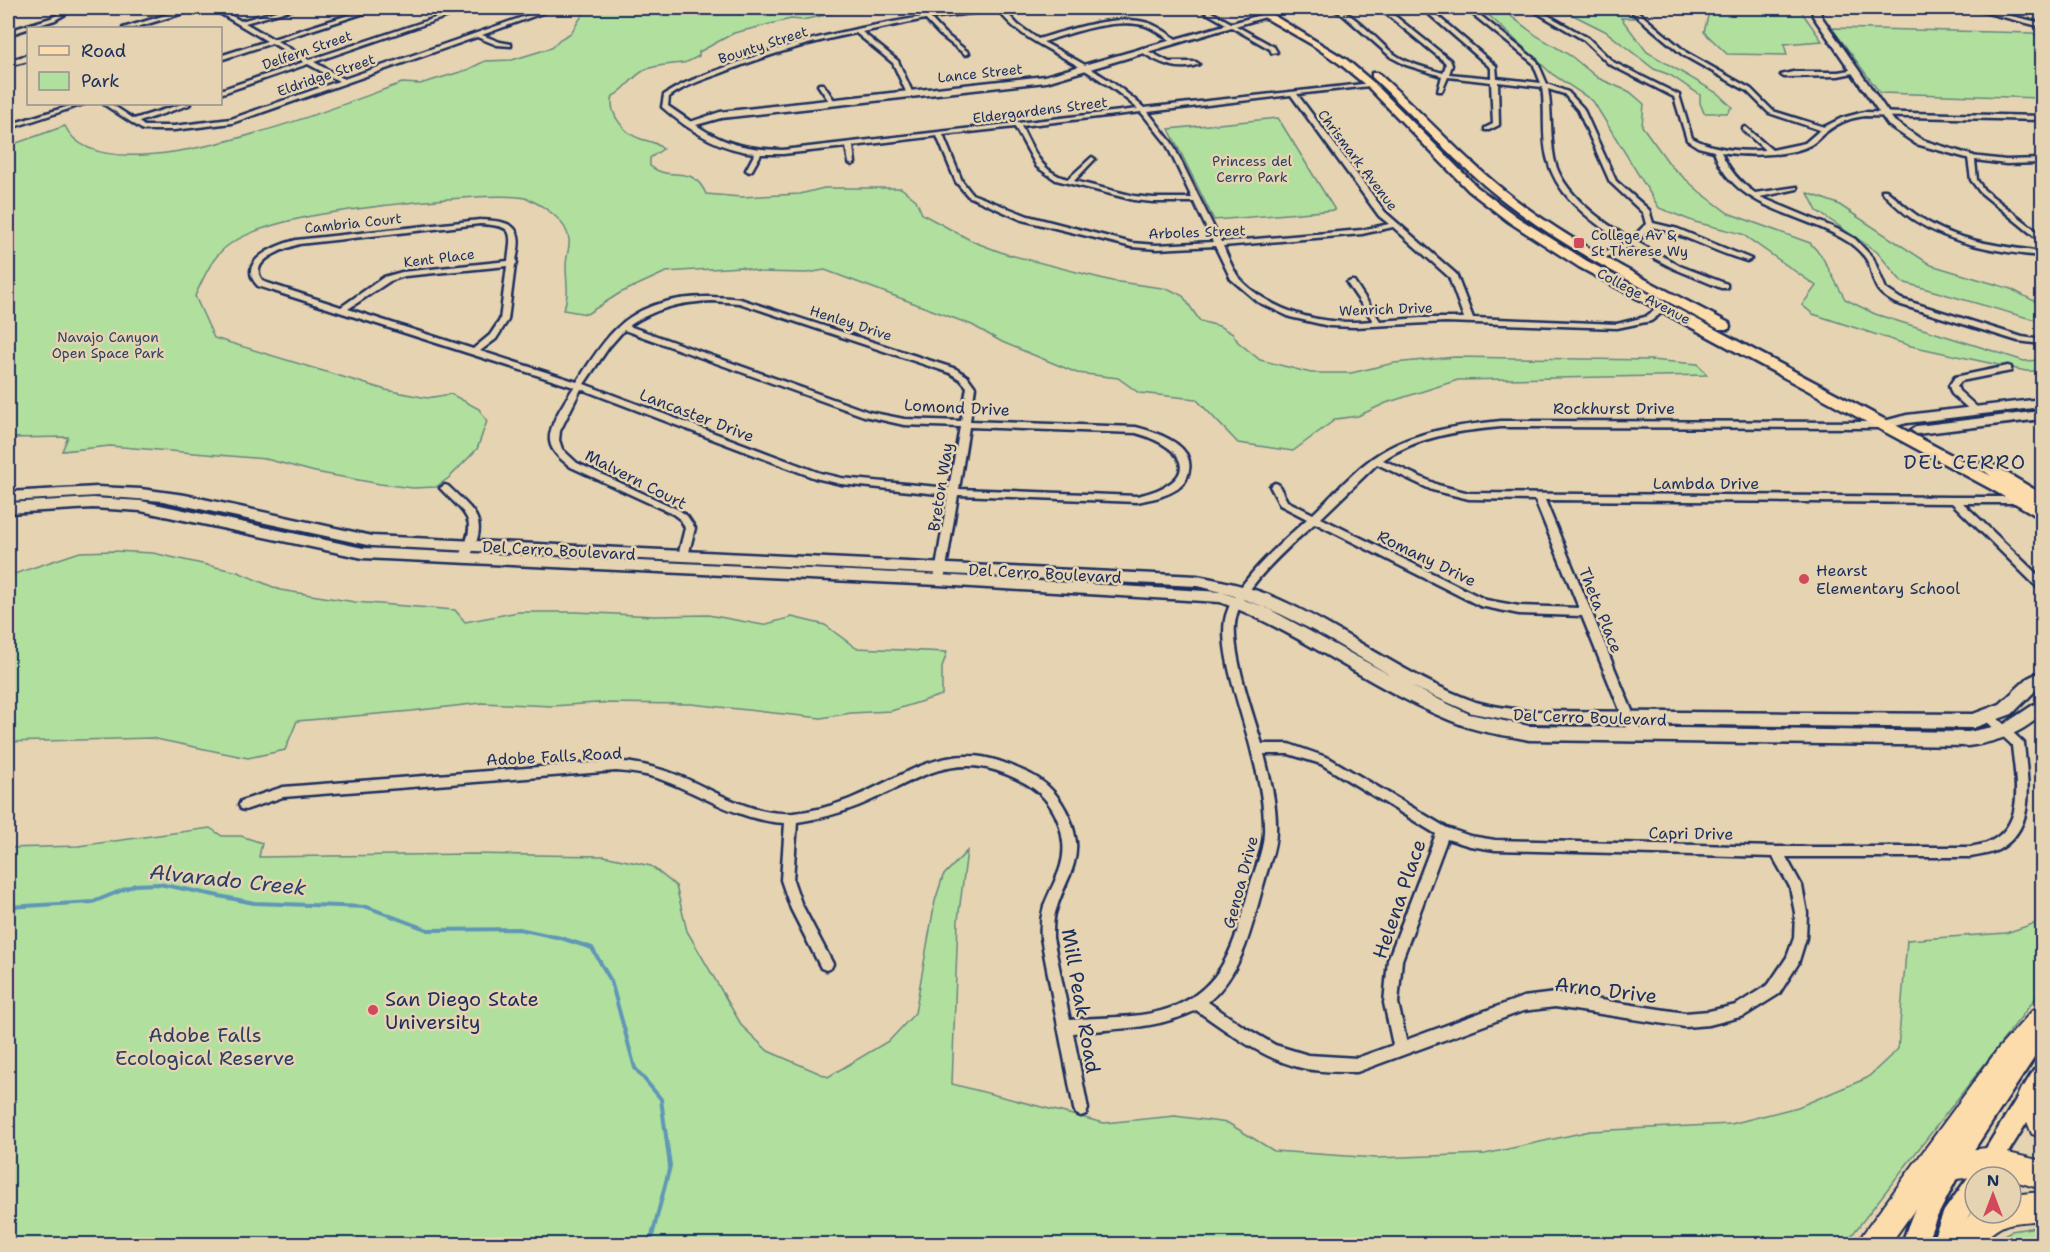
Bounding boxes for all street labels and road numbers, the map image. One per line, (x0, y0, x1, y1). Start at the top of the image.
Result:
street label: Bounty Street (716, 22, 810, 68)
street label: Delfern Street (260, 26, 354, 74)
street label: Eldridge Street (275, 50, 377, 100)
street label: Lance Street (937, 60, 1023, 86)
street label: Eldergardens Street (971, 93, 1109, 127)
street label: Chrismark Avenue (1314, 106, 1402, 214)
street label: Cambria Court (303, 209, 403, 237)
street label: Arboles Street (1148, 221, 1246, 243)
street label: Kent Place (402, 245, 476, 271)
street label: College Avenue (1594, 264, 1694, 328)
street label: Wenrich Drive (1339, 298, 1433, 320)
street label: Henley Drive (808, 301, 895, 345)
street label: Lancaster Drive (637, 384, 757, 447)
street label: Lomond Drive (903, 394, 1010, 421)
street label: Rockhurst Drive (1553, 398, 1675, 419)
street label: Breton Way (923, 441, 958, 533)
street label: Malvern Court (581, 445, 690, 514)
street label: Lambda Drive (1653, 473, 1759, 494)
street label: Romany Drive (1374, 525, 1480, 591)
street label: Del Cerro Boulevard (482, 536, 636, 565)
street label: Del Cerro Boulevard (968, 559, 1122, 588)
street label: Theta Place (1574, 564, 1627, 656)
street label: Del Cerro Boulevard (1513, 704, 1667, 731)
street label: Adobe Falls Road (485, 742, 623, 771)
street label: Capri Drive (1648, 822, 1733, 845)
street label: Genoa Drive (1218, 834, 1263, 931)
street label: Helena Place (1366, 836, 1432, 962)
street label: Mill Peak Road (1055, 927, 1107, 1076)
street label: Arno Drive (1553, 971, 1659, 1009)

